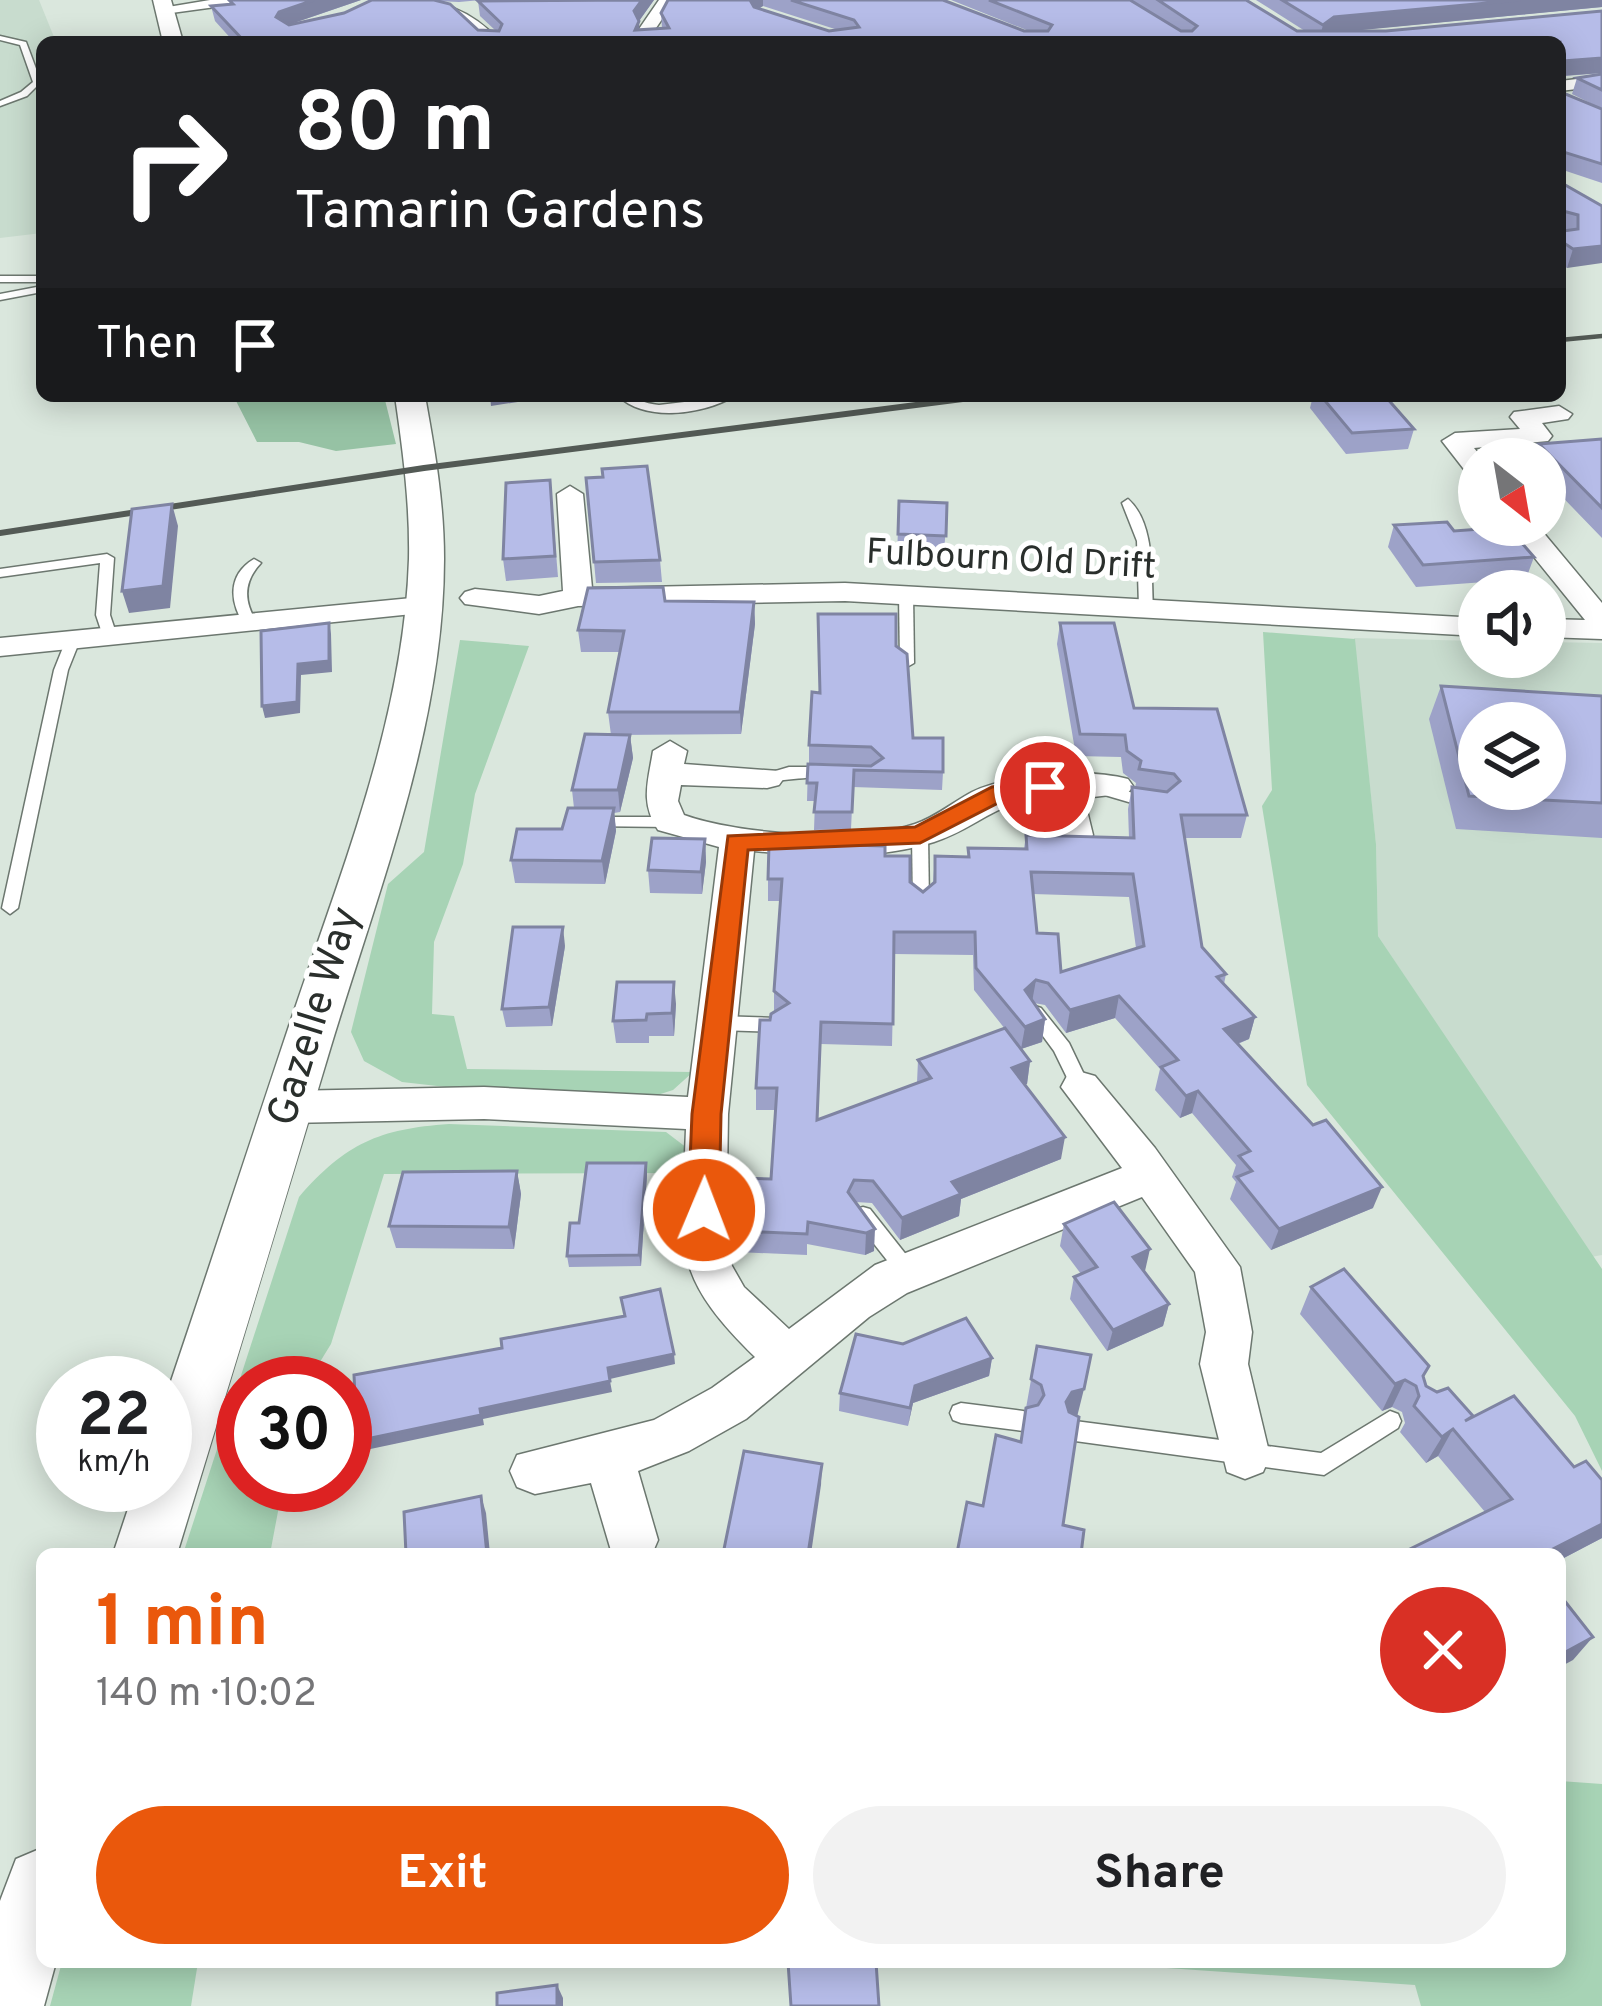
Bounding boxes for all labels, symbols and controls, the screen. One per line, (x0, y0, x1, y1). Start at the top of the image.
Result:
text: 80 m (294, 75, 495, 181)
icon: right (96, 84, 252, 240)
text: Tamarin Gardens (294, 179, 705, 248)
icon: arrive (222, 312, 288, 378)
text: Then (96, 317, 198, 374)
north arrow (1458, 438, 1566, 546)
map controls (1458, 438, 1566, 810)
street label: Fulbourn Old Drift (865, 530, 1157, 592)
button: sound (1458, 570, 1566, 678)
button: layers (1458, 702, 1566, 810)
pin (994, 736, 1096, 838)
icon: arrive (1012, 754, 1078, 820)
street label: Gazelle Way (258, 901, 374, 1133)
position arrow (641, 1147, 767, 1273)
speed limit sign: 30 (216, 1356, 372, 1512)
text: 22 (77, 1381, 151, 1457)
text: km/h (78, 1445, 150, 1482)
text: 1 min (96, 1580, 269, 1672)
button: close (1380, 1587, 1506, 1713)
text: 140 m · 10:02 (96, 1671, 317, 1720)
button: Exit (96, 1806, 789, 1944)
button: Share (813, 1806, 1506, 1944)

